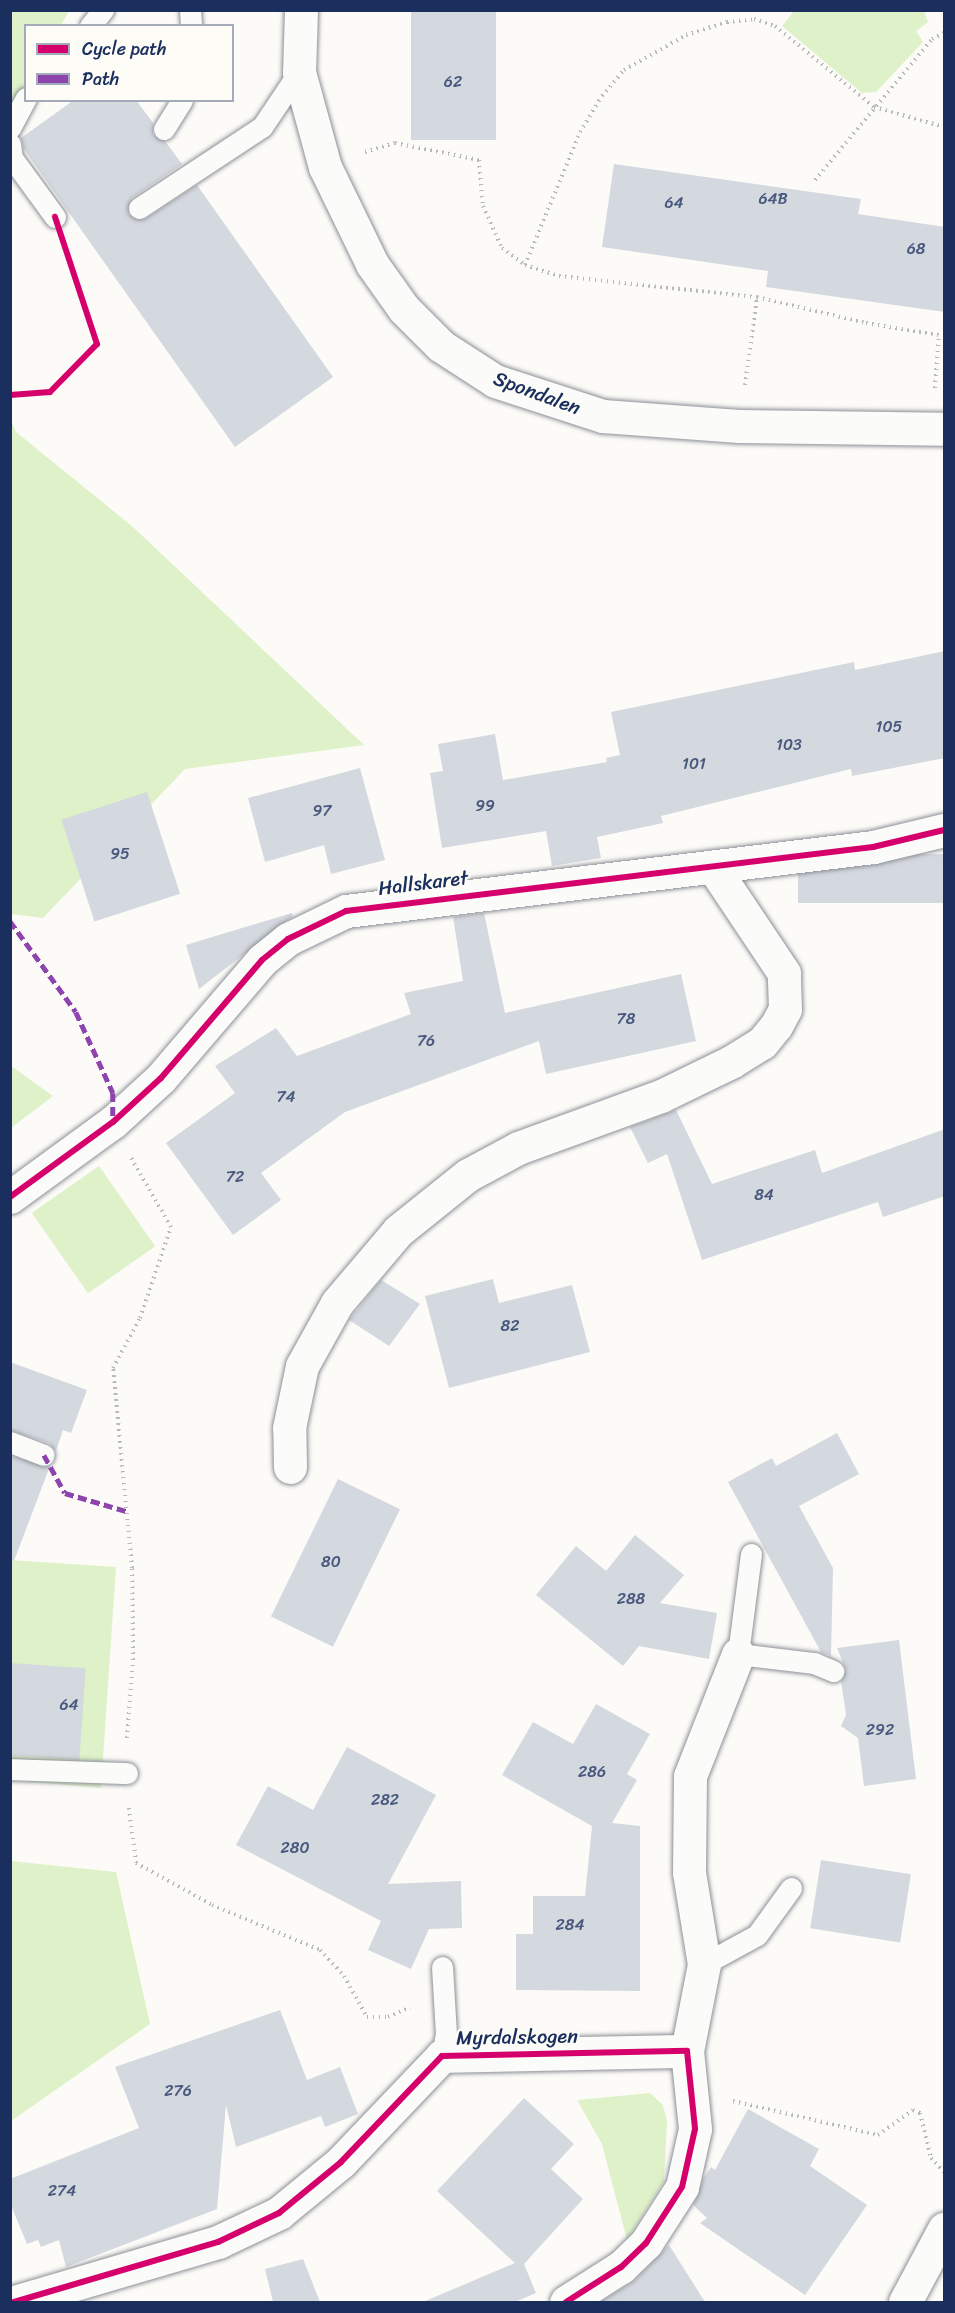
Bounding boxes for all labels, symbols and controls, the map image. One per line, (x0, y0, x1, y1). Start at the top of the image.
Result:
legend (24, 24, 234, 102)
text: Cycle path (82, 33, 166, 65)
text: Path (82, 63, 119, 95)
house number: 62 (444, 72, 462, 92)
house number: 64B (758, 189, 788, 209)
house number: 64 (664, 193, 684, 213)
house number: 68 (907, 239, 925, 259)
street label: Spondalen (490, 366, 584, 420)
house number: 105 (876, 717, 902, 737)
house number: 103 (776, 735, 802, 755)
house number: 101 (682, 754, 706, 774)
house number: 99 (475, 796, 495, 816)
house number: 97 (313, 801, 331, 821)
house number: 95 (110, 844, 130, 864)
street label: Hallskaret (377, 866, 469, 900)
house number: 78 (617, 1009, 635, 1029)
house number: 76 (417, 1031, 435, 1051)
house number: 74 (276, 1087, 296, 1107)
house number: 72 (226, 1167, 244, 1187)
house number: 84 (754, 1185, 774, 1205)
house number: 82 (501, 1316, 519, 1336)
house number: 80 (321, 1552, 341, 1572)
house number: 288 (617, 1589, 645, 1609)
house number: 64 (59, 1695, 79, 1715)
house number: 292 (866, 1720, 894, 1740)
house number: 286 (578, 1762, 606, 1782)
house number: 282 (371, 1790, 399, 1810)
house number: 280 (281, 1838, 309, 1858)
house number: 284 (556, 1915, 584, 1935)
street label: Myrdalskogen (456, 2024, 578, 2050)
house number: 276 (164, 2081, 192, 2101)
house number: 274 (48, 2181, 76, 2201)

